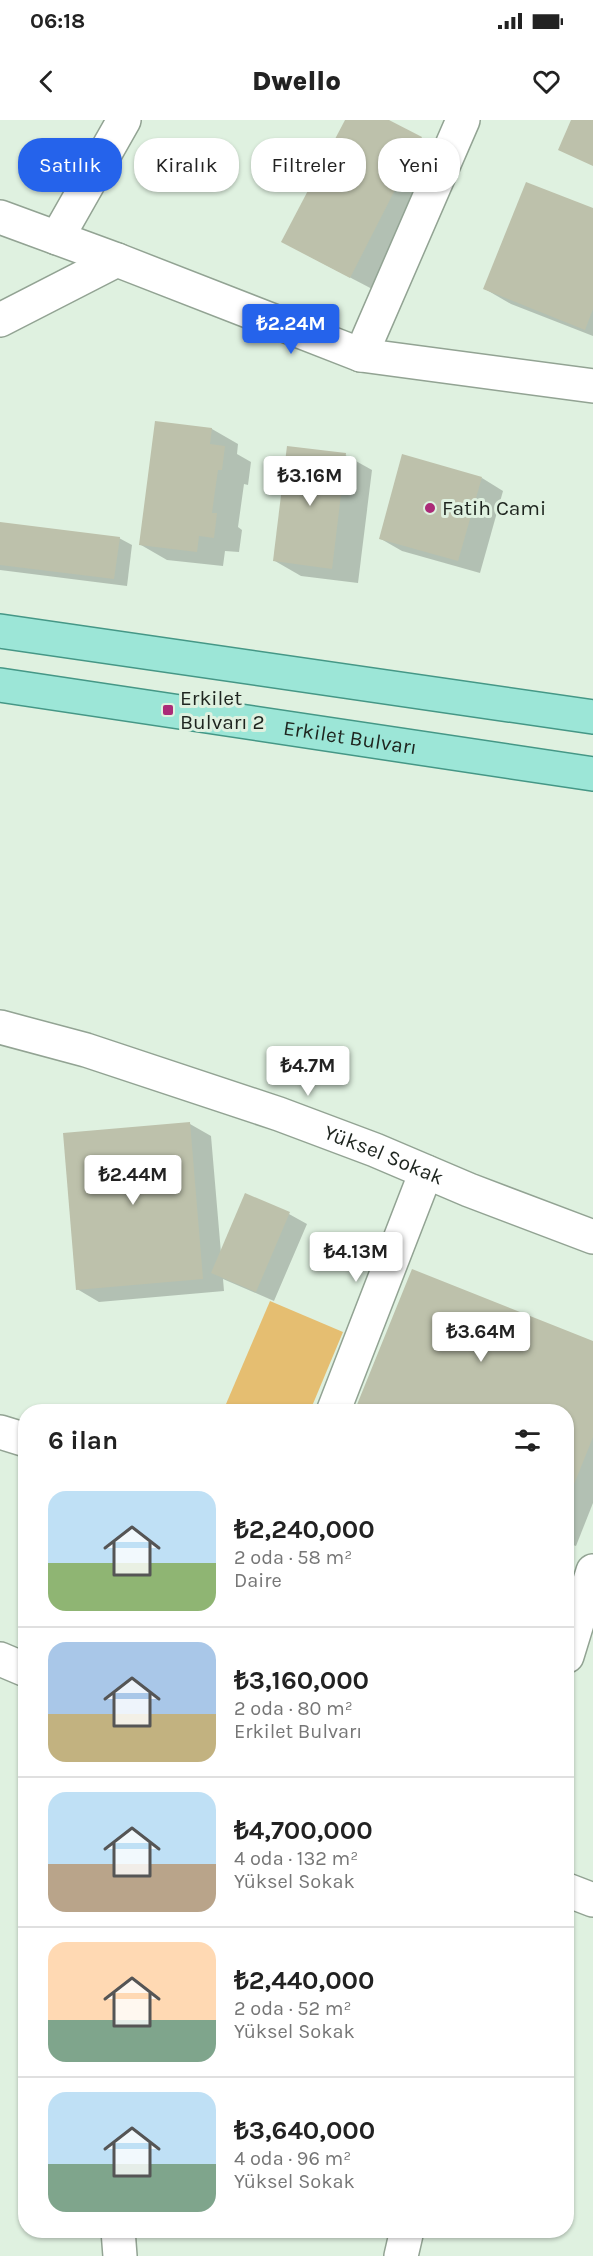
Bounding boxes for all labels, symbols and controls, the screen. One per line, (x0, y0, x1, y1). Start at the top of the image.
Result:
text: 06:18 (30, 8, 85, 34)
icon: back (30, 65, 63, 98)
text: Dwello (252, 65, 341, 97)
icon: heart (530, 65, 563, 98)
chip: Satılık (18, 138, 122, 192)
chip: Kiralık (134, 138, 239, 192)
chip: Filtreler (251, 138, 366, 192)
chip: Yeni (378, 138, 460, 192)
pin: ₺2.24M (242, 304, 340, 355)
text: ₺2.24M (256, 312, 326, 335)
pin: ₺3.16M (261, 456, 359, 507)
text: ₺3.16M (278, 464, 342, 487)
place label: Fatih Cami (442, 496, 546, 520)
marker: Fatih Cami (423, 501, 437, 515)
place label: Erkilet Bulvarı 2 (180, 686, 265, 734)
marker: Erkilet Bulvarı 2 (161, 703, 175, 717)
street label: Erkilet Bulvarı (282, 716, 418, 759)
pin: ₺4.7M (266, 1046, 350, 1097)
text: ₺4.7M (280, 1054, 336, 1077)
street label: Yüksel Sokak (321, 1120, 448, 1190)
pin: ₺2.44M (84, 1155, 182, 1206)
text: ₺2.44M (98, 1163, 168, 1186)
pin: ₺4.13M (307, 1232, 405, 1283)
text: ₺4.13M (324, 1240, 388, 1263)
pin: ₺3.64M (432, 1312, 530, 1363)
text: ₺3.64M (446, 1320, 516, 1343)
icon: filters (511, 1424, 544, 1457)
text: 6 ilan (48, 1425, 118, 1456)
text: ₺2,240,000 (234, 1514, 375, 1545)
icon: home (96, 1515, 168, 1587)
text: 2 oda · 58 m² (234, 1546, 352, 1569)
text: Daire (234, 1569, 282, 1592)
text: ₺3,160,000 (234, 1665, 369, 1696)
icon: home (96, 1666, 168, 1738)
text: 2 oda · 80 m² (234, 1697, 353, 1720)
text: Erkilet Bulvarı (234, 1720, 362, 1743)
text: ₺4,700,000 (234, 1815, 373, 1846)
icon: home (96, 1816, 168, 1888)
text: 4 oda · 132 m² (234, 1847, 358, 1870)
text: Yüksel Sokak (234, 1870, 355, 1893)
text: ₺2,440,000 (234, 1965, 374, 1996)
icon: home (96, 1966, 168, 2038)
text: 2 oda · 52 m² (234, 1997, 352, 2020)
text: Yüksel Sokak (234, 2020, 355, 2043)
text: ₺3,640,000 (234, 2115, 375, 2146)
icon: home (96, 2116, 168, 2188)
text: 4 oda · 96 m² (234, 2147, 351, 2170)
text: Yüksel Sokak (234, 2170, 355, 2193)

